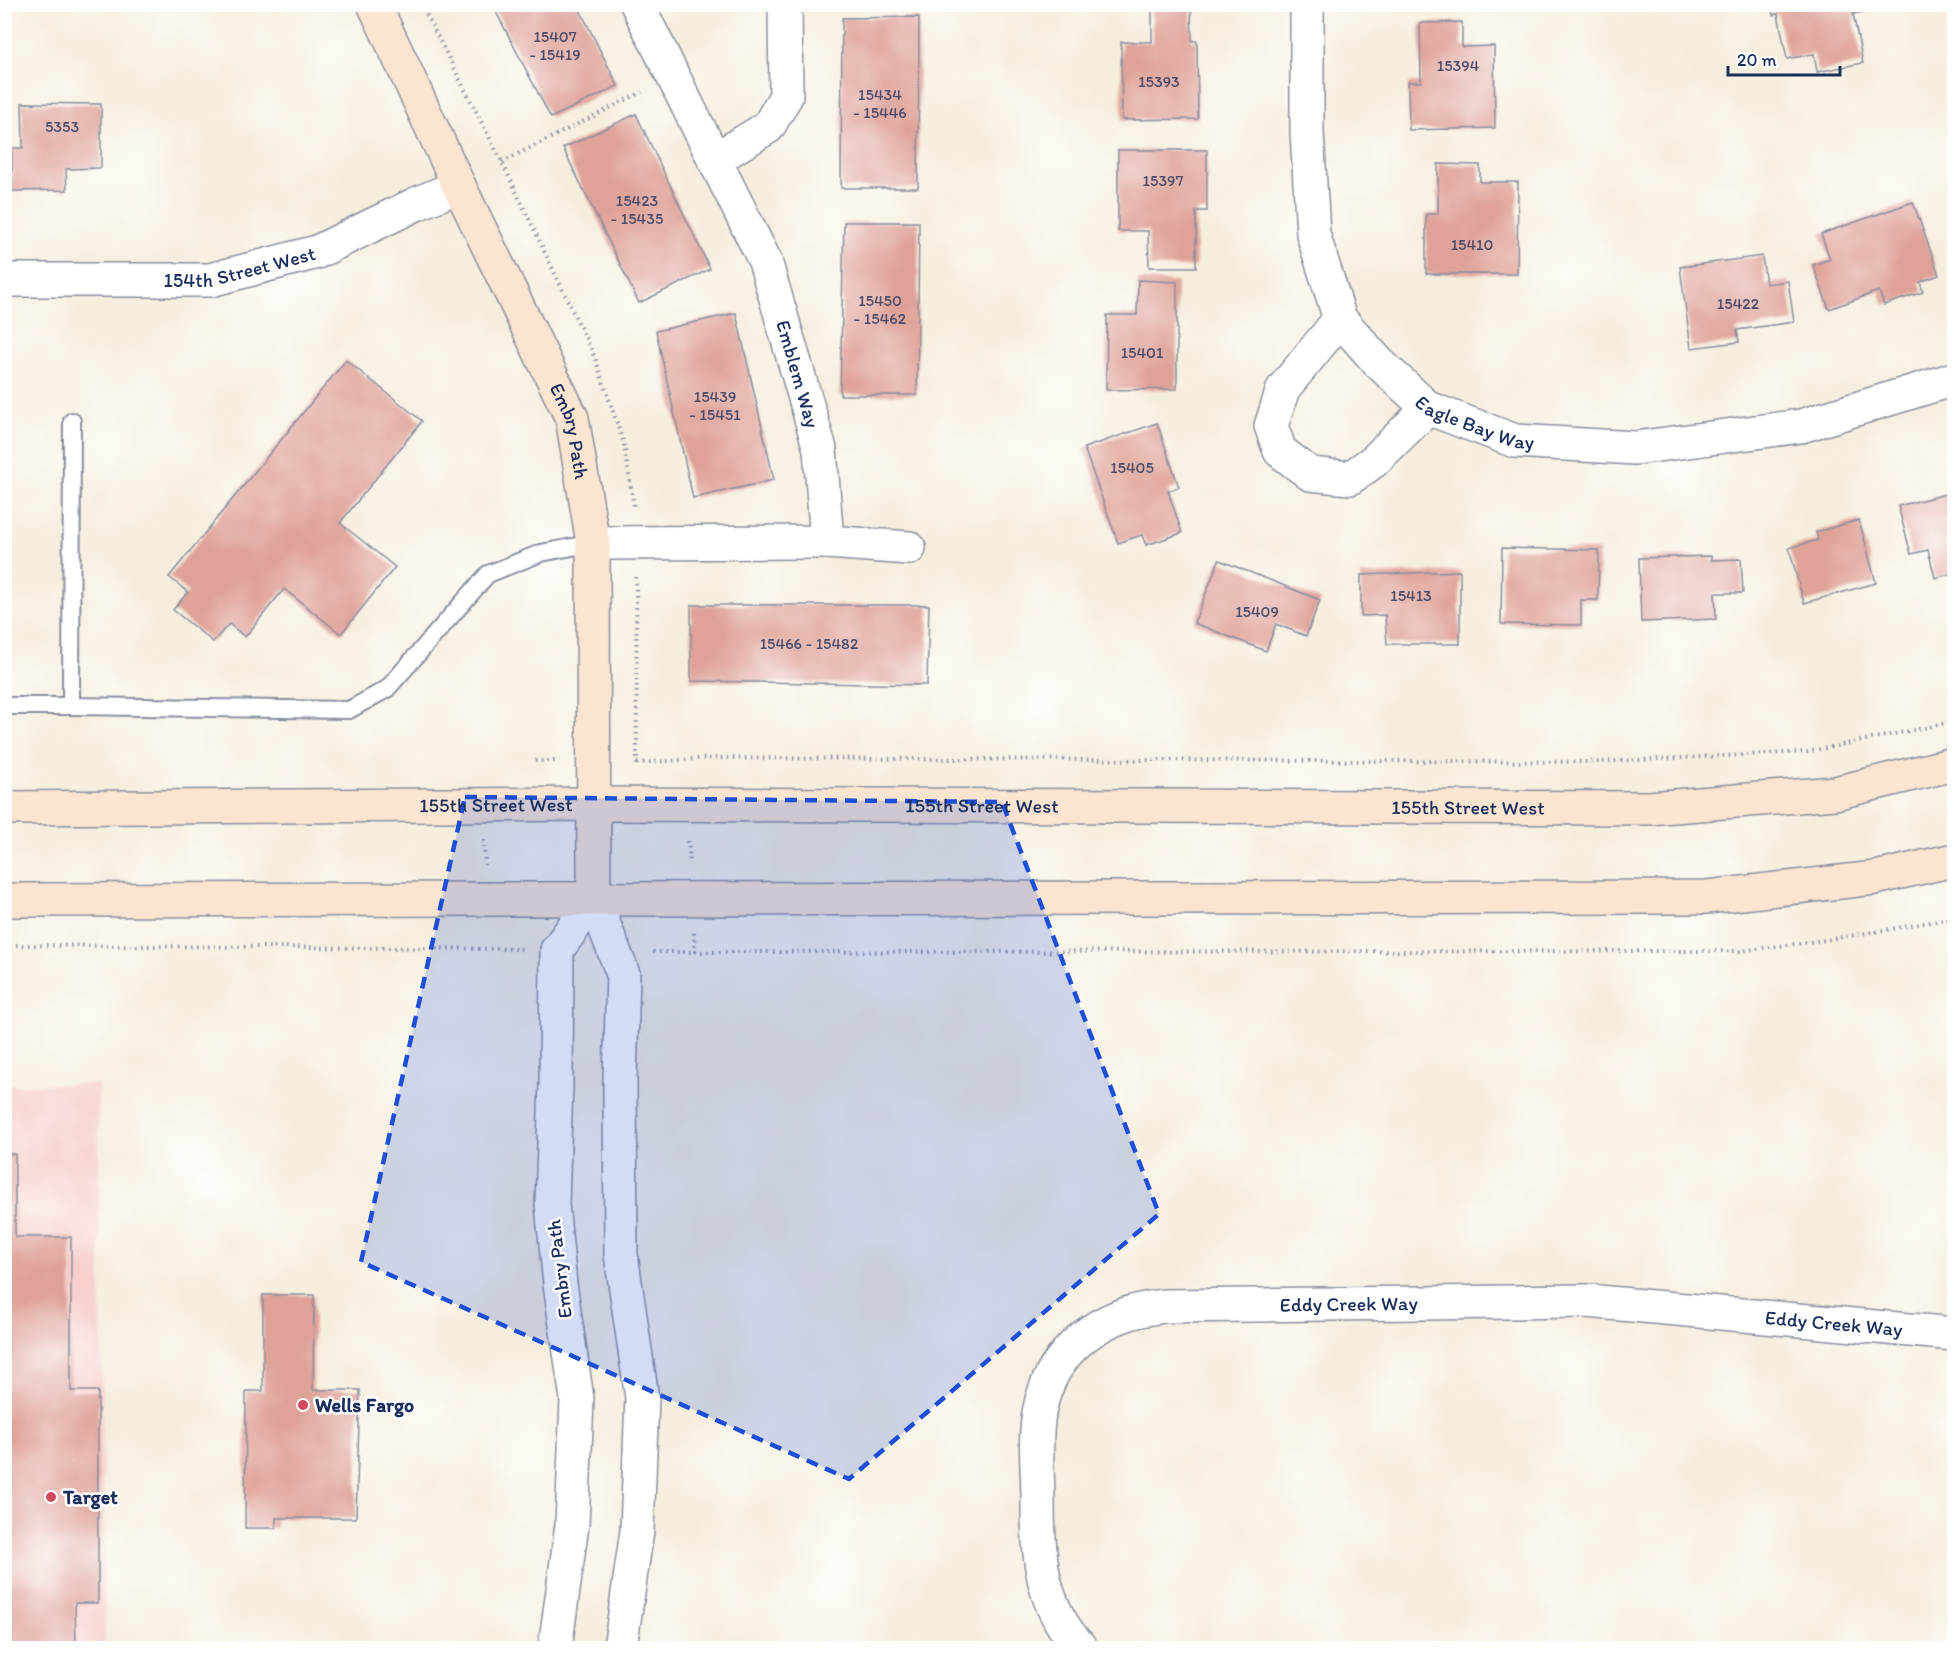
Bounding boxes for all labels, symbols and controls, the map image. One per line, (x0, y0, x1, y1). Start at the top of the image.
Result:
house number: 15407 - 15419 (529, 27, 581, 64)
scale bar (1728, 39, 1840, 77)
text: 20 m (1737, 49, 1777, 71)
house number: 15394 (1437, 56, 1480, 75)
house number: 15393 (1138, 72, 1180, 91)
house number: 15434 - 15446 (853, 85, 907, 122)
house number: 5353 (45, 117, 79, 136)
house number: 15397 (1143, 171, 1183, 190)
house number: 15423 - 15435 (611, 191, 663, 228)
house number: 15410 (1451, 235, 1493, 254)
street label: 154th Street West (163, 241, 318, 292)
house number: 15450 - 15462 (854, 291, 907, 328)
house number: 15422 (1717, 294, 1760, 313)
street label: Emblem Way (771, 317, 825, 431)
house number: 15401 (1121, 343, 1164, 362)
street label: Embry Path (545, 379, 594, 481)
house number: 15439 - 15451 (689, 387, 741, 424)
street label: Eagle Bay Way (1410, 390, 1535, 454)
house number: 15405 (1110, 458, 1154, 477)
house number: 15413 (1390, 586, 1432, 605)
house number: 15409 (1235, 602, 1279, 621)
house number: 15466 - 15482 (760, 634, 859, 653)
street label: 155th Street West (419, 792, 573, 817)
street label: 155th Street West (905, 793, 1059, 818)
street label: 155th Street West (1391, 795, 1545, 820)
street label: Embry Path (541, 1218, 577, 1320)
street label: Eddy Creek Way (1280, 1291, 1419, 1317)
street label: Eddy Creek Way (1764, 1305, 1904, 1341)
place label: Wells Fargo (315, 1393, 414, 1418)
marker: Wells Fargo (296, 1398, 310, 1412)
place label: Target (62, 1485, 118, 1510)
marker: Target (44, 1490, 58, 1504)

